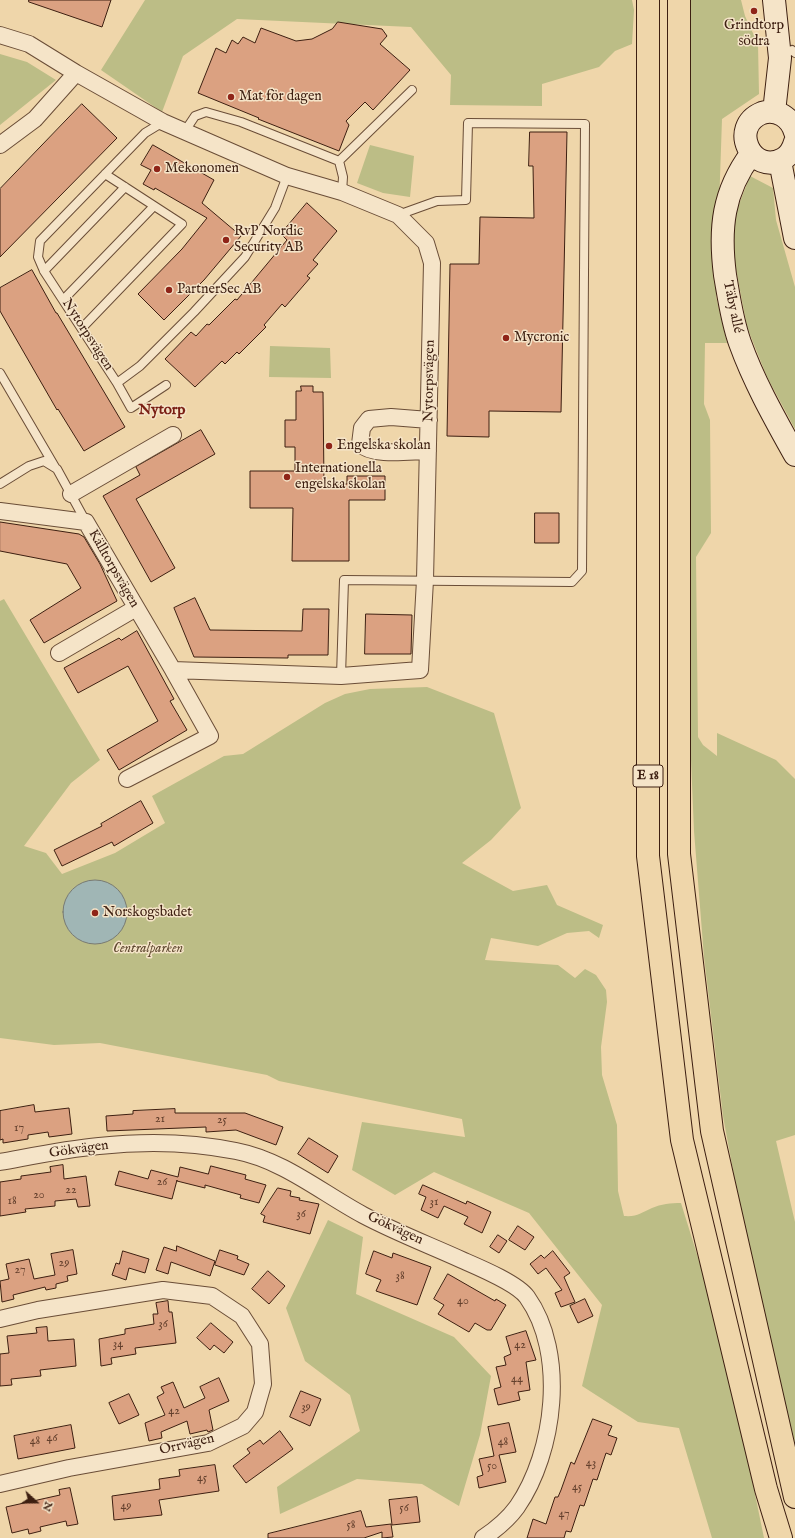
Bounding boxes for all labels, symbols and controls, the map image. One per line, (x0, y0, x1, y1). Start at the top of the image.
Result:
marker: Grindtorp södra (749, 6, 759, 16)
place label: Grindtorp södra (724, 18, 784, 50)
place label: Mat för dagen (239, 89, 322, 105)
marker: Mat för dagen (226, 92, 236, 102)
place label: Mekonomen (165, 161, 239, 177)
marker: Mekonomen (152, 164, 162, 174)
place label: RvP Nordic Security AB (234, 224, 303, 256)
marker: RvP Nordic Security AB (221, 235, 231, 245)
street label: Täby allé (718, 279, 746, 335)
place label: PartnerSec AB (177, 282, 261, 298)
marker: PartnerSec AB (164, 285, 174, 295)
street label: Nytorpsvägen (58, 296, 116, 374)
place label: Mycronic (514, 330, 569, 346)
marker: Mycronic (501, 333, 511, 343)
street label: Nytorpsvägen (421, 340, 439, 422)
district label: Nytorp (139, 402, 185, 420)
place label: Engelska skolan (337, 438, 431, 454)
marker: Engelska skolan (324, 441, 334, 451)
place label: Internationella engelska skolan (295, 461, 385, 494)
marker: Internationella engelska skolan (282, 472, 292, 482)
street label: Källtorpsvägen (84, 527, 142, 611)
road number: E 18 (633, 765, 663, 787)
place label: Norskogsbadet (103, 905, 192, 921)
marker: Norskogsbadet (90, 908, 100, 918)
park label: Centralparken (113, 941, 183, 957)
house number: 21 (155, 1113, 165, 1127)
house number: 25 (217, 1114, 227, 1128)
house number: 17 (14, 1122, 24, 1136)
street label: Gökvägen (48, 1138, 110, 1162)
house number: 26 (157, 1176, 167, 1190)
house number: 22 (65, 1184, 77, 1198)
house number: 20 (33, 1189, 45, 1203)
house number: 18 (7, 1195, 17, 1209)
house number: 31 (430, 1196, 438, 1210)
house number: 36 (296, 1208, 306, 1222)
street label: Gökvägen (364, 1209, 426, 1249)
house number: 29 (59, 1257, 69, 1271)
house number: 27 (14, 1264, 26, 1278)
house number: 38 (395, 1270, 405, 1284)
house number: 40 (457, 1295, 469, 1309)
house number: 36 (158, 1318, 168, 1332)
house number: 34 (113, 1338, 123, 1352)
house number: 42 (514, 1339, 526, 1353)
house number: 44 (511, 1373, 523, 1387)
house number: 39 (301, 1401, 311, 1415)
house number: 42 (168, 1405, 180, 1419)
street label: Orrvägen (158, 1431, 216, 1459)
house number: 46 (47, 1432, 57, 1446)
house number: 48 (30, 1435, 40, 1449)
house number: 48 (498, 1436, 508, 1450)
house number: 43 (586, 1457, 596, 1471)
house number: 50 (487, 1460, 497, 1474)
house number: 45 (197, 1472, 207, 1486)
house number: 45 (572, 1481, 582, 1495)
north arrow (16, 1482, 56, 1522)
text: N (39, 1499, 55, 1513)
house number: 49 (120, 1500, 132, 1514)
house number: 56 (399, 1502, 409, 1516)
house number: 47 (558, 1508, 570, 1522)
house number: 58 (346, 1519, 356, 1533)

